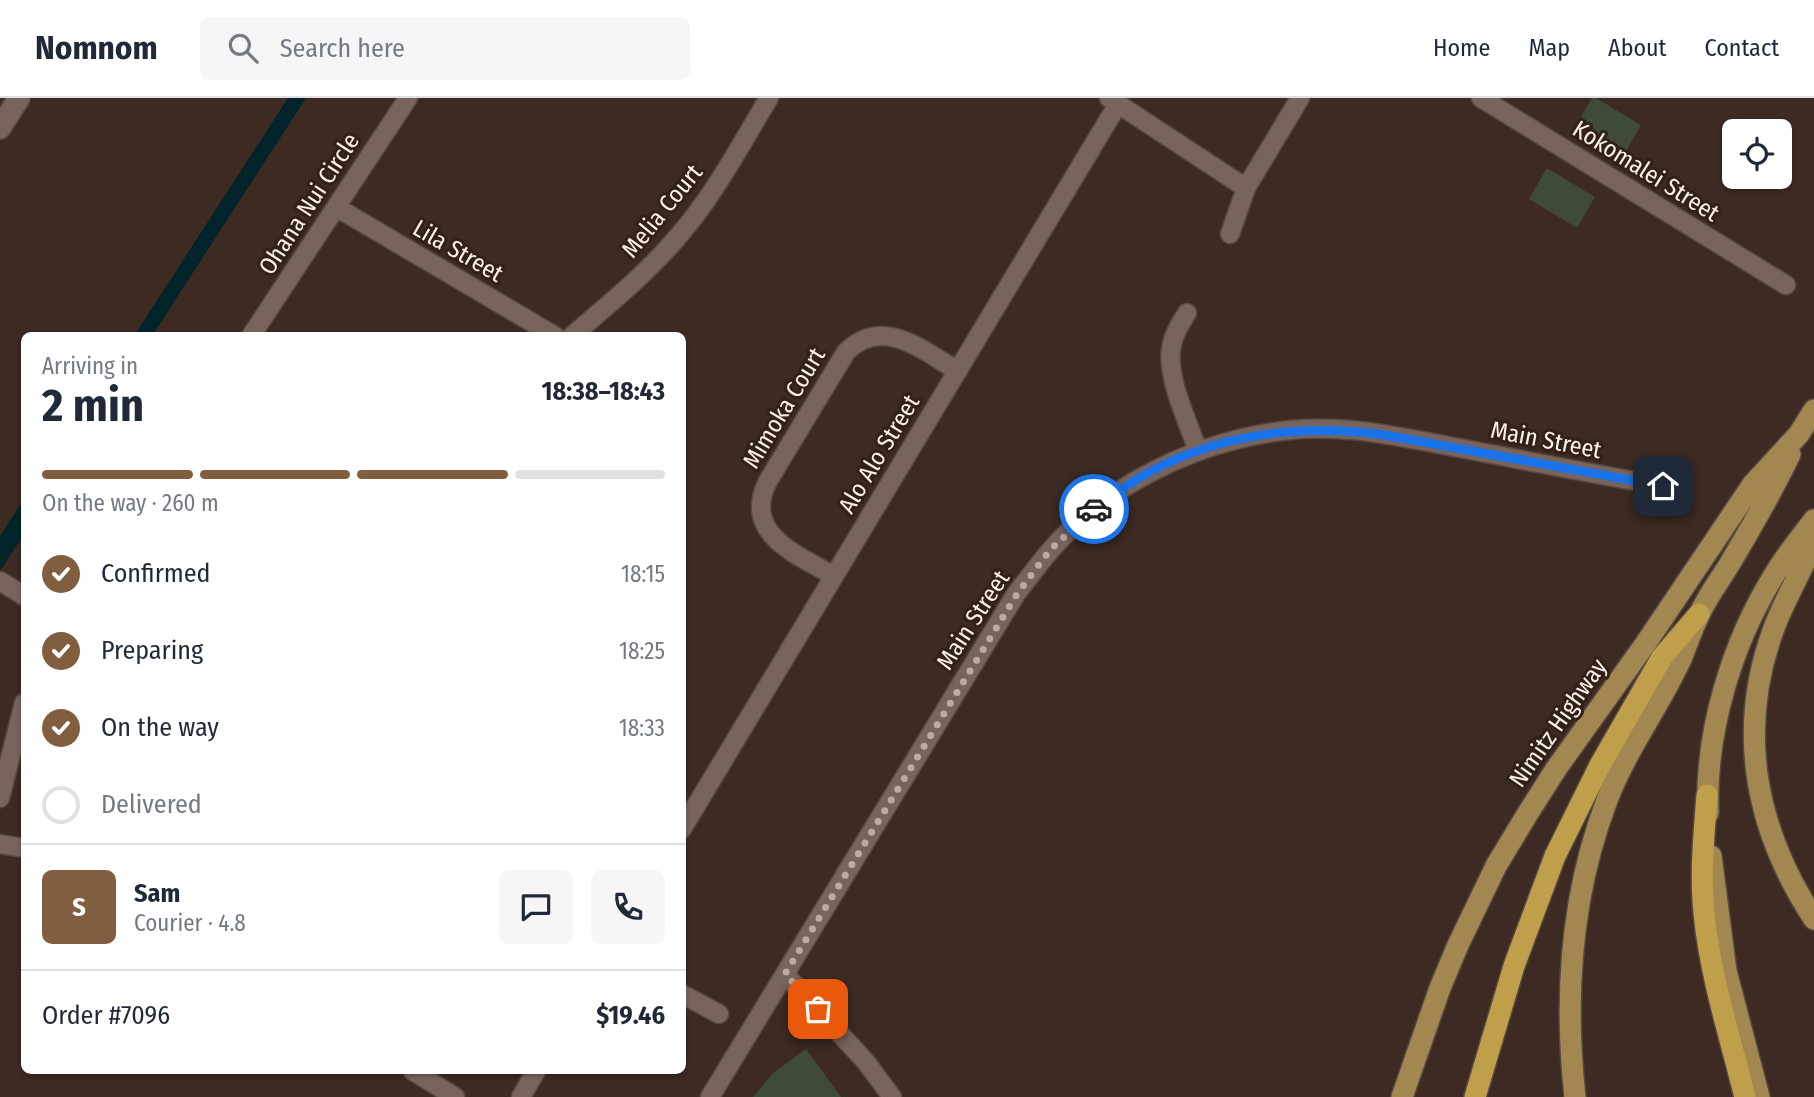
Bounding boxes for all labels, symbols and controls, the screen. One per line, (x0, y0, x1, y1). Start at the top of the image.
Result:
search box (200, 17, 690, 80)
text: Nomnom (35, 28, 158, 68)
icon: search (224, 29, 262, 67)
text: Search here (280, 33, 405, 64)
text: Home (1433, 34, 1490, 62)
text: Map (1528, 34, 1570, 62)
text: About (1608, 34, 1666, 62)
text: Contact (1704, 34, 1779, 62)
street label: Kokomalei Street (1568, 115, 1724, 227)
map controls (1722, 119, 1792, 189)
button: locate (1722, 119, 1792, 189)
street label: Ohana Nui Circle (253, 128, 365, 280)
street label: Melia Court (616, 159, 708, 263)
street label: Lila Street (408, 214, 508, 288)
street label: Mimoka Court (737, 343, 831, 473)
text: Arriving in (42, 352, 138, 380)
text: 18:38–18:43 (541, 376, 665, 407)
text: 2 min (42, 378, 144, 433)
street label: Alo Alo Street (833, 390, 925, 518)
street label: Main Street (1488, 416, 1604, 464)
pin (1633, 456, 1693, 516)
icon: home (1644, 467, 1682, 505)
courier (1059, 474, 1129, 544)
text: On the way · 260 m (42, 489, 219, 517)
icon: car (1075, 490, 1113, 528)
icon: check (42, 555, 80, 593)
text: Confirmed (101, 558, 211, 589)
text: 18:15 (621, 560, 665, 588)
street label: Main Street (931, 565, 1015, 675)
icon: check (42, 632, 80, 670)
text: Preparing (101, 635, 203, 666)
text: 18:25 (619, 637, 665, 665)
street label: Nimitz Highway (1503, 653, 1613, 793)
icon: check (42, 709, 80, 747)
text: On the way (101, 712, 219, 743)
text: 18:33 (619, 714, 665, 742)
text: Delivered (101, 789, 202, 820)
button: chat (499, 870, 573, 944)
button: phone (591, 870, 665, 944)
text: Sam (134, 878, 180, 909)
text: S (72, 892, 86, 923)
text: Courier · 4.8 (134, 909, 246, 937)
pin (788, 979, 848, 1039)
icon: bag (799, 990, 837, 1028)
text: Order #7096 (42, 1000, 170, 1031)
text: $19.46 (596, 1000, 665, 1031)

